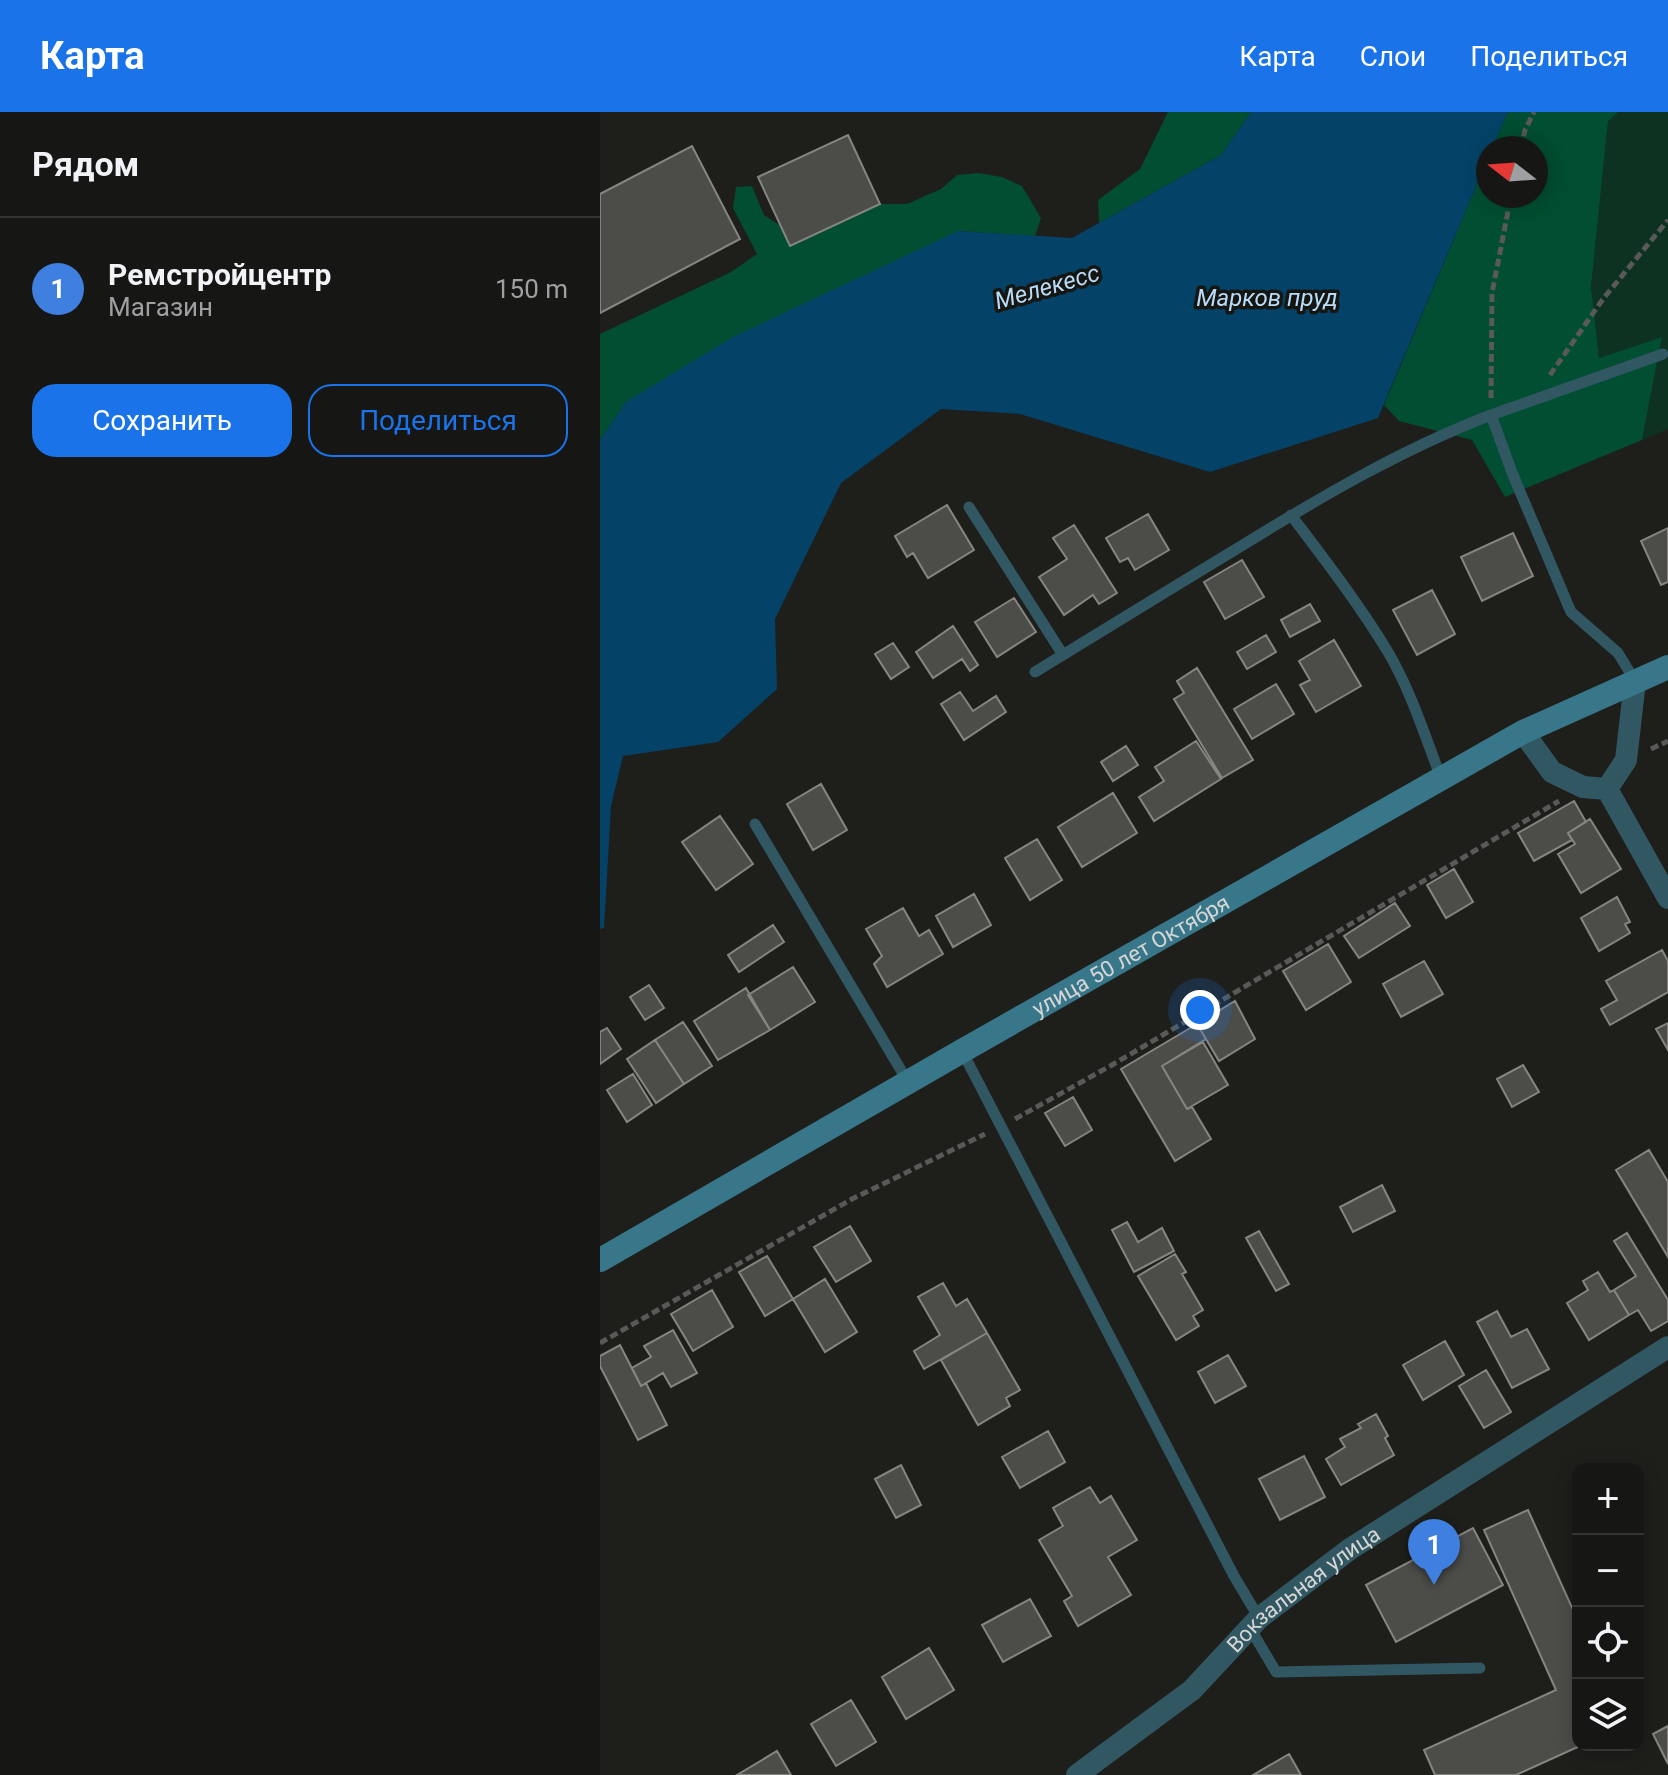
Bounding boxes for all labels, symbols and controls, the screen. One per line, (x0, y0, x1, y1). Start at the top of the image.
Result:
text: Карта (40, 34, 145, 78)
text: Карта (1239, 40, 1316, 73)
text: Слои (1360, 40, 1426, 73)
text: Поделиться (1470, 40, 1628, 73)
north arrow (1476, 136, 1548, 208)
text: Рядом (32, 144, 139, 184)
text: Ремстройцентр (108, 257, 331, 292)
water label: Мелекесс (991, 259, 1103, 315)
text: 1 (51, 274, 65, 304)
text: 150 m (495, 274, 568, 304)
water label: Марков пруд (1196, 284, 1338, 312)
text: Магазин (108, 292, 213, 322)
button: Сохранить (32, 384, 292, 457)
button: Поделиться (308, 384, 568, 457)
street label: улица 50 лет Октября (1028, 890, 1234, 1021)
your location (1180, 990, 1220, 1030)
map controls (1572, 1463, 1644, 1751)
button: + (1572, 1463, 1644, 1535)
pin: 1 (1408, 1519, 1460, 1585)
street label: Вокзальная улица (1222, 1521, 1385, 1657)
button: − (1572, 1535, 1644, 1607)
button: locate (1572, 1607, 1644, 1679)
button: layers (1572, 1679, 1644, 1751)

